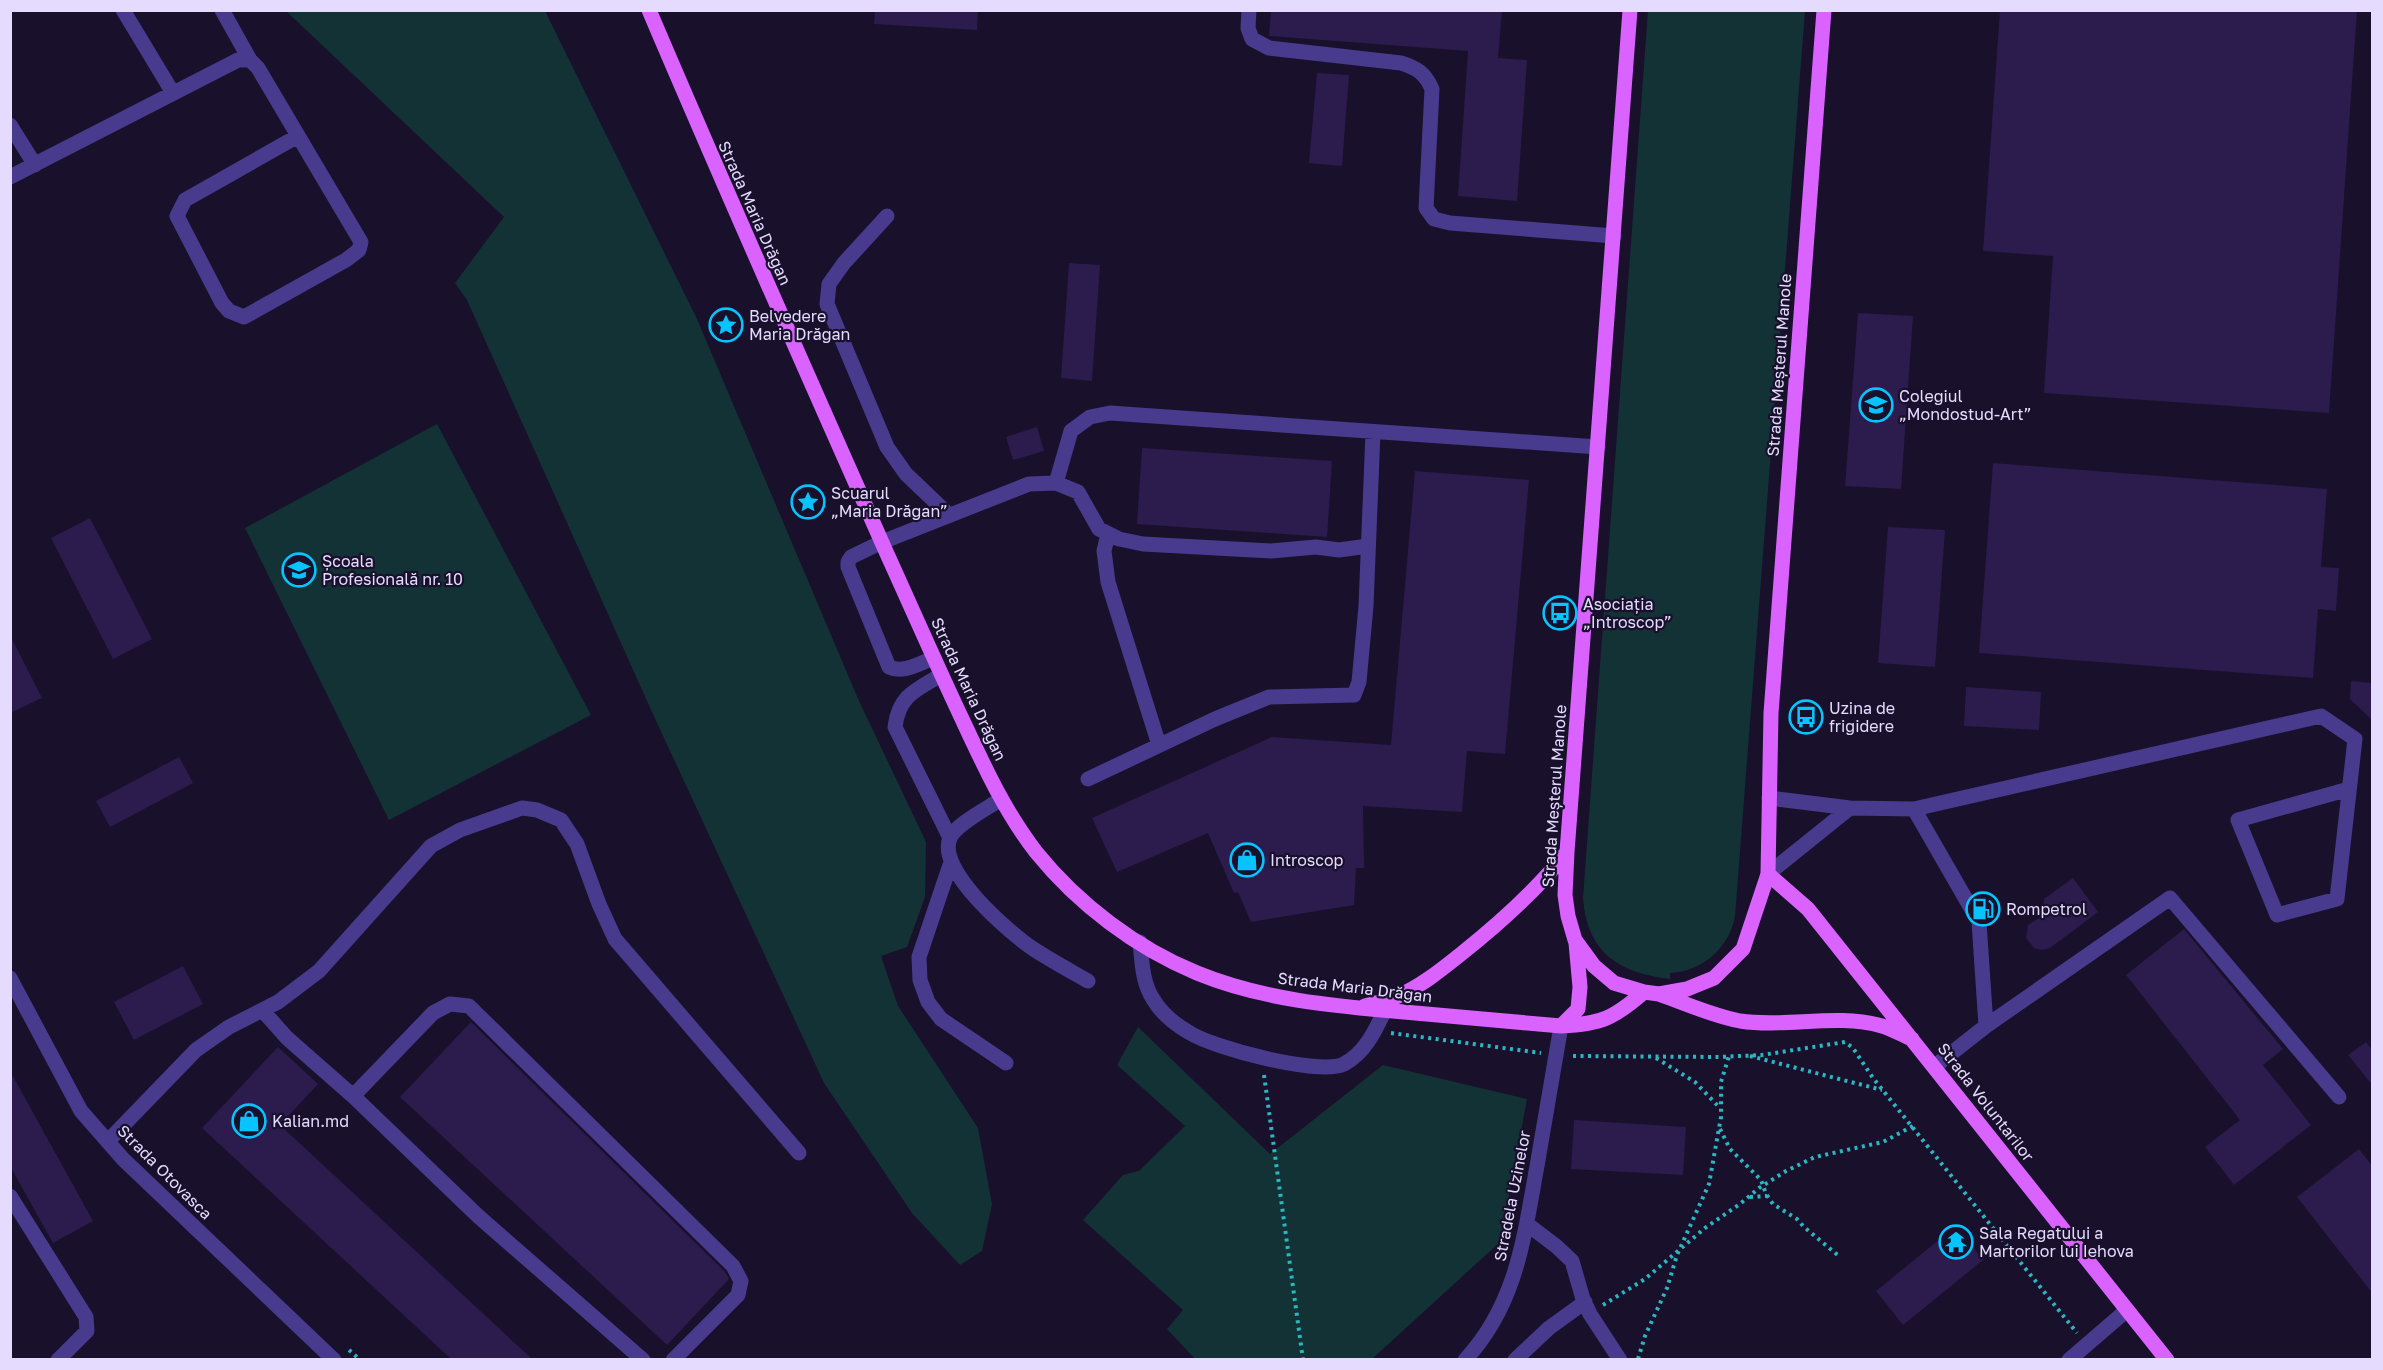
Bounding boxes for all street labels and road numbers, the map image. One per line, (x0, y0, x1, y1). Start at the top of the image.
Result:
street label: Strada Maria Drăgan (714, 138, 796, 288)
street label: Strada Meșterul Manole (1763, 273, 1795, 457)
street label: Strada Maria Drăgan (927, 614, 1011, 764)
street label: Strada Meșterul Manole (1538, 704, 1570, 888)
street label: Strada Maria Drăgan (1276, 968, 1434, 1006)
street label: Strada Voluntarilor (1934, 1039, 2038, 1165)
street label: Strada Otovasca (114, 1121, 216, 1223)
street label: Stradela Uzinelor (1490, 1129, 1534, 1263)

